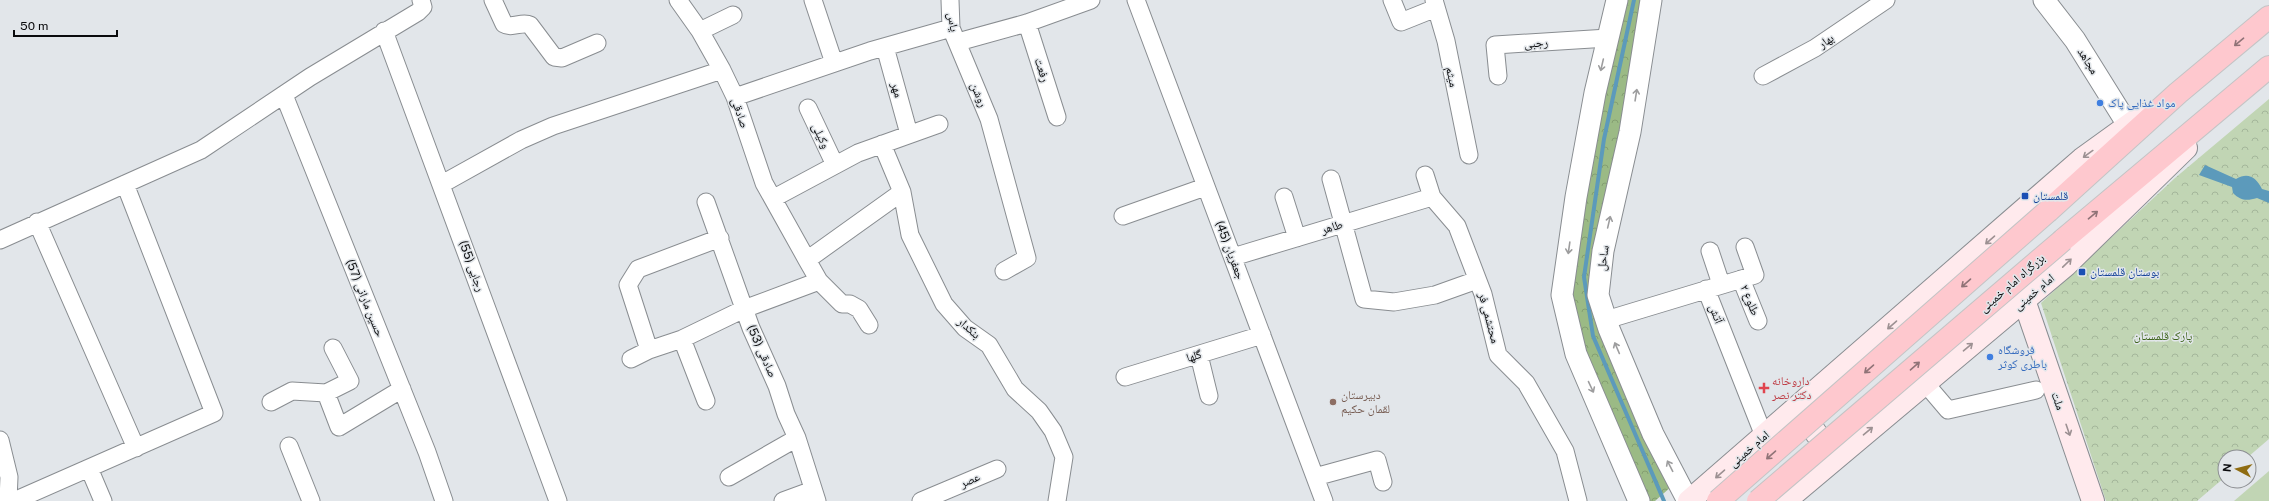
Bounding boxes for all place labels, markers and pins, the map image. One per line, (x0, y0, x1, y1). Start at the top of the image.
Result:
place label: مواد غذایی پاک (2108, 96, 2176, 110)
marker: مواد غذایی پاک (2095, 98, 2105, 108)
place label: قلمستان (2033, 189, 2068, 203)
marker: قلمستان (2020, 191, 2030, 201)
place label: بوستان قلمستان (2090, 265, 2159, 279)
marker: بوستان قلمستان (2077, 267, 2087, 277)
place label: فروشگاه باطری کوثر (1997, 343, 2047, 371)
marker: فروشگاه باطری کوثر (1985, 352, 1995, 362)
place label: داروخانه دکتر نصر (1771, 374, 1812, 402)
marker: داروخانه دکتر نصر (1759, 383, 1769, 393)
place label: دبیرستان لقمان حکیم (1341, 388, 1390, 417)
marker: دبیرستان لقمان حکیم (1328, 397, 1338, 407)

